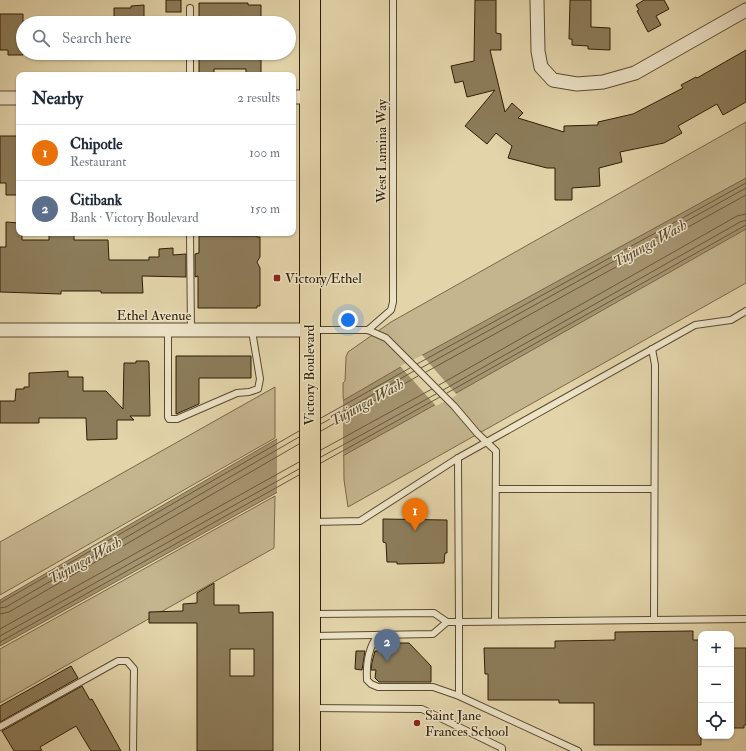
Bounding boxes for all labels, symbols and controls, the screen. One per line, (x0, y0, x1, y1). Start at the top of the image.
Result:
search box (16, 16, 296, 60)
icon: search (30, 27, 52, 49)
text: Search here (62, 29, 131, 48)
text: Nearby (32, 88, 83, 109)
text: 2 results (237, 90, 280, 106)
street label: West Lumina Way (373, 98, 391, 204)
text: Chipotle (70, 135, 123, 154)
text: 1 (43, 145, 47, 161)
text: 100 m (249, 145, 280, 161)
text: Restaurant (70, 154, 126, 170)
text: Citibank (70, 191, 122, 210)
text: 2 (42, 201, 48, 217)
text: 150 m (250, 201, 280, 217)
text: Bank · Victory Boulevard (70, 210, 199, 226)
water label: Tujunga Wash (610, 215, 691, 271)
place label: Victory/Ethel (285, 270, 362, 288)
marker: Victory/Ethel (272, 273, 282, 283)
street label: Ethel Avenue (117, 307, 192, 324)
your location (338, 310, 358, 330)
street label: Victory Boulevard (301, 324, 319, 426)
water label: Tujunga Wash (327, 374, 408, 430)
pin: 1 (402, 498, 428, 531)
water label: Tujunga Wash (45, 532, 126, 588)
pin: 2 (374, 629, 400, 662)
map controls (698, 631, 734, 739)
button: + (698, 631, 734, 667)
button: − (698, 667, 734, 703)
button: locate (698, 703, 734, 739)
place label: Saint Jane Frances School (425, 707, 509, 740)
marker: Saint Jane Frances School (412, 718, 422, 728)

